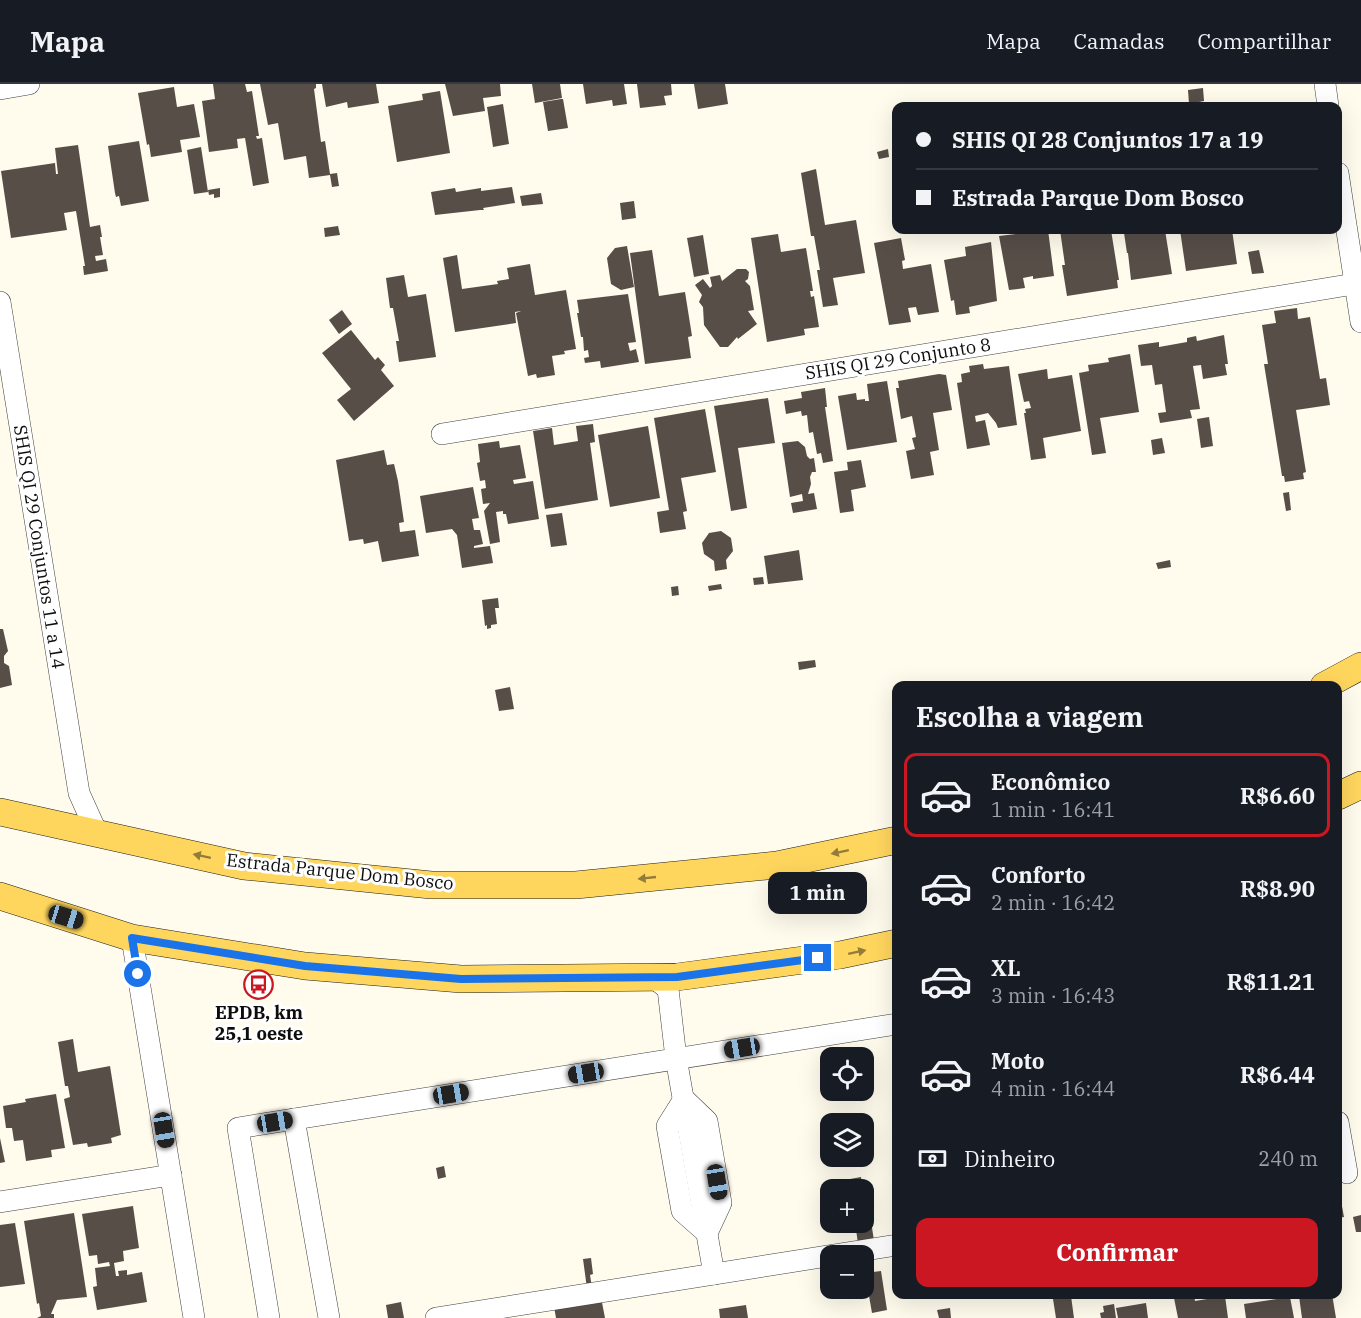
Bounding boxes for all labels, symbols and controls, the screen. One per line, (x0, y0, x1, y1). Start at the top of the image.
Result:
text: Mapa (30, 23, 105, 60)
text: Mapa (986, 27, 1041, 55)
text: Camadas (1074, 27, 1164, 55)
text: Compartilhar (1197, 27, 1331, 55)
text: SHIS QI 28 Conjuntos 17 a 19 (952, 125, 1263, 154)
text: Estrada Parque Dom Bosco (952, 183, 1244, 212)
street label: SHIS QI 29 Conjunto 8 (804, 332, 992, 385)
street label: SHIS QI 29 Conjuntos 11 a 14 (9, 423, 70, 671)
text: Escolha a viagem (916, 699, 1143, 734)
text: Econômico (991, 767, 1110, 796)
icon: car (919, 768, 973, 822)
text: R$6.60 (1240, 781, 1315, 810)
text: 1 min · 16:41 (991, 796, 1115, 823)
street label: Estrada Parque Dom Bosco (225, 848, 455, 895)
one-way arrow (830, 848, 849, 857)
one-way arrow (192, 851, 211, 860)
text: Conforto (991, 860, 1086, 889)
icon: car (919, 861, 973, 915)
callout: 1 min (768, 871, 868, 913)
one-way arrow (637, 873, 656, 883)
text: R$8.90 (1240, 874, 1315, 903)
text: 1 min (790, 879, 846, 906)
text: 2 min · 16:42 (991, 889, 1115, 916)
car (46, 903, 86, 931)
route end (804, 944, 831, 971)
one-way arrow (848, 946, 867, 956)
text: XL (991, 953, 1021, 982)
icon: car (919, 954, 973, 1008)
route start (124, 960, 151, 987)
text: R$11.21 (1227, 967, 1315, 996)
bus stop icon: EPDB, km 25,1 oeste (243, 968, 275, 1000)
text: 3 min · 16:43 (991, 982, 1115, 1009)
place label: EPDB, km 25,1 oeste (215, 1001, 304, 1045)
car (723, 1036, 761, 1060)
text: Moto (991, 1046, 1045, 1075)
map controls (820, 1047, 874, 1299)
button: locate (820, 1047, 874, 1101)
icon: car (919, 1047, 973, 1101)
text: R$6.44 (1240, 1060, 1315, 1089)
car (567, 1061, 605, 1085)
text: 4 min · 16:44 (991, 1075, 1115, 1102)
car (432, 1082, 470, 1106)
car (256, 1110, 294, 1134)
car (152, 1111, 176, 1149)
button: layers (820, 1113, 874, 1167)
icon: cash (916, 1142, 949, 1175)
text: Dinheiro (964, 1144, 1055, 1173)
text: 240 m (1258, 1145, 1318, 1172)
car (705, 1163, 729, 1201)
button: + (820, 1179, 874, 1233)
button: Confirmar (916, 1218, 1318, 1287)
button: − (820, 1245, 874, 1299)

